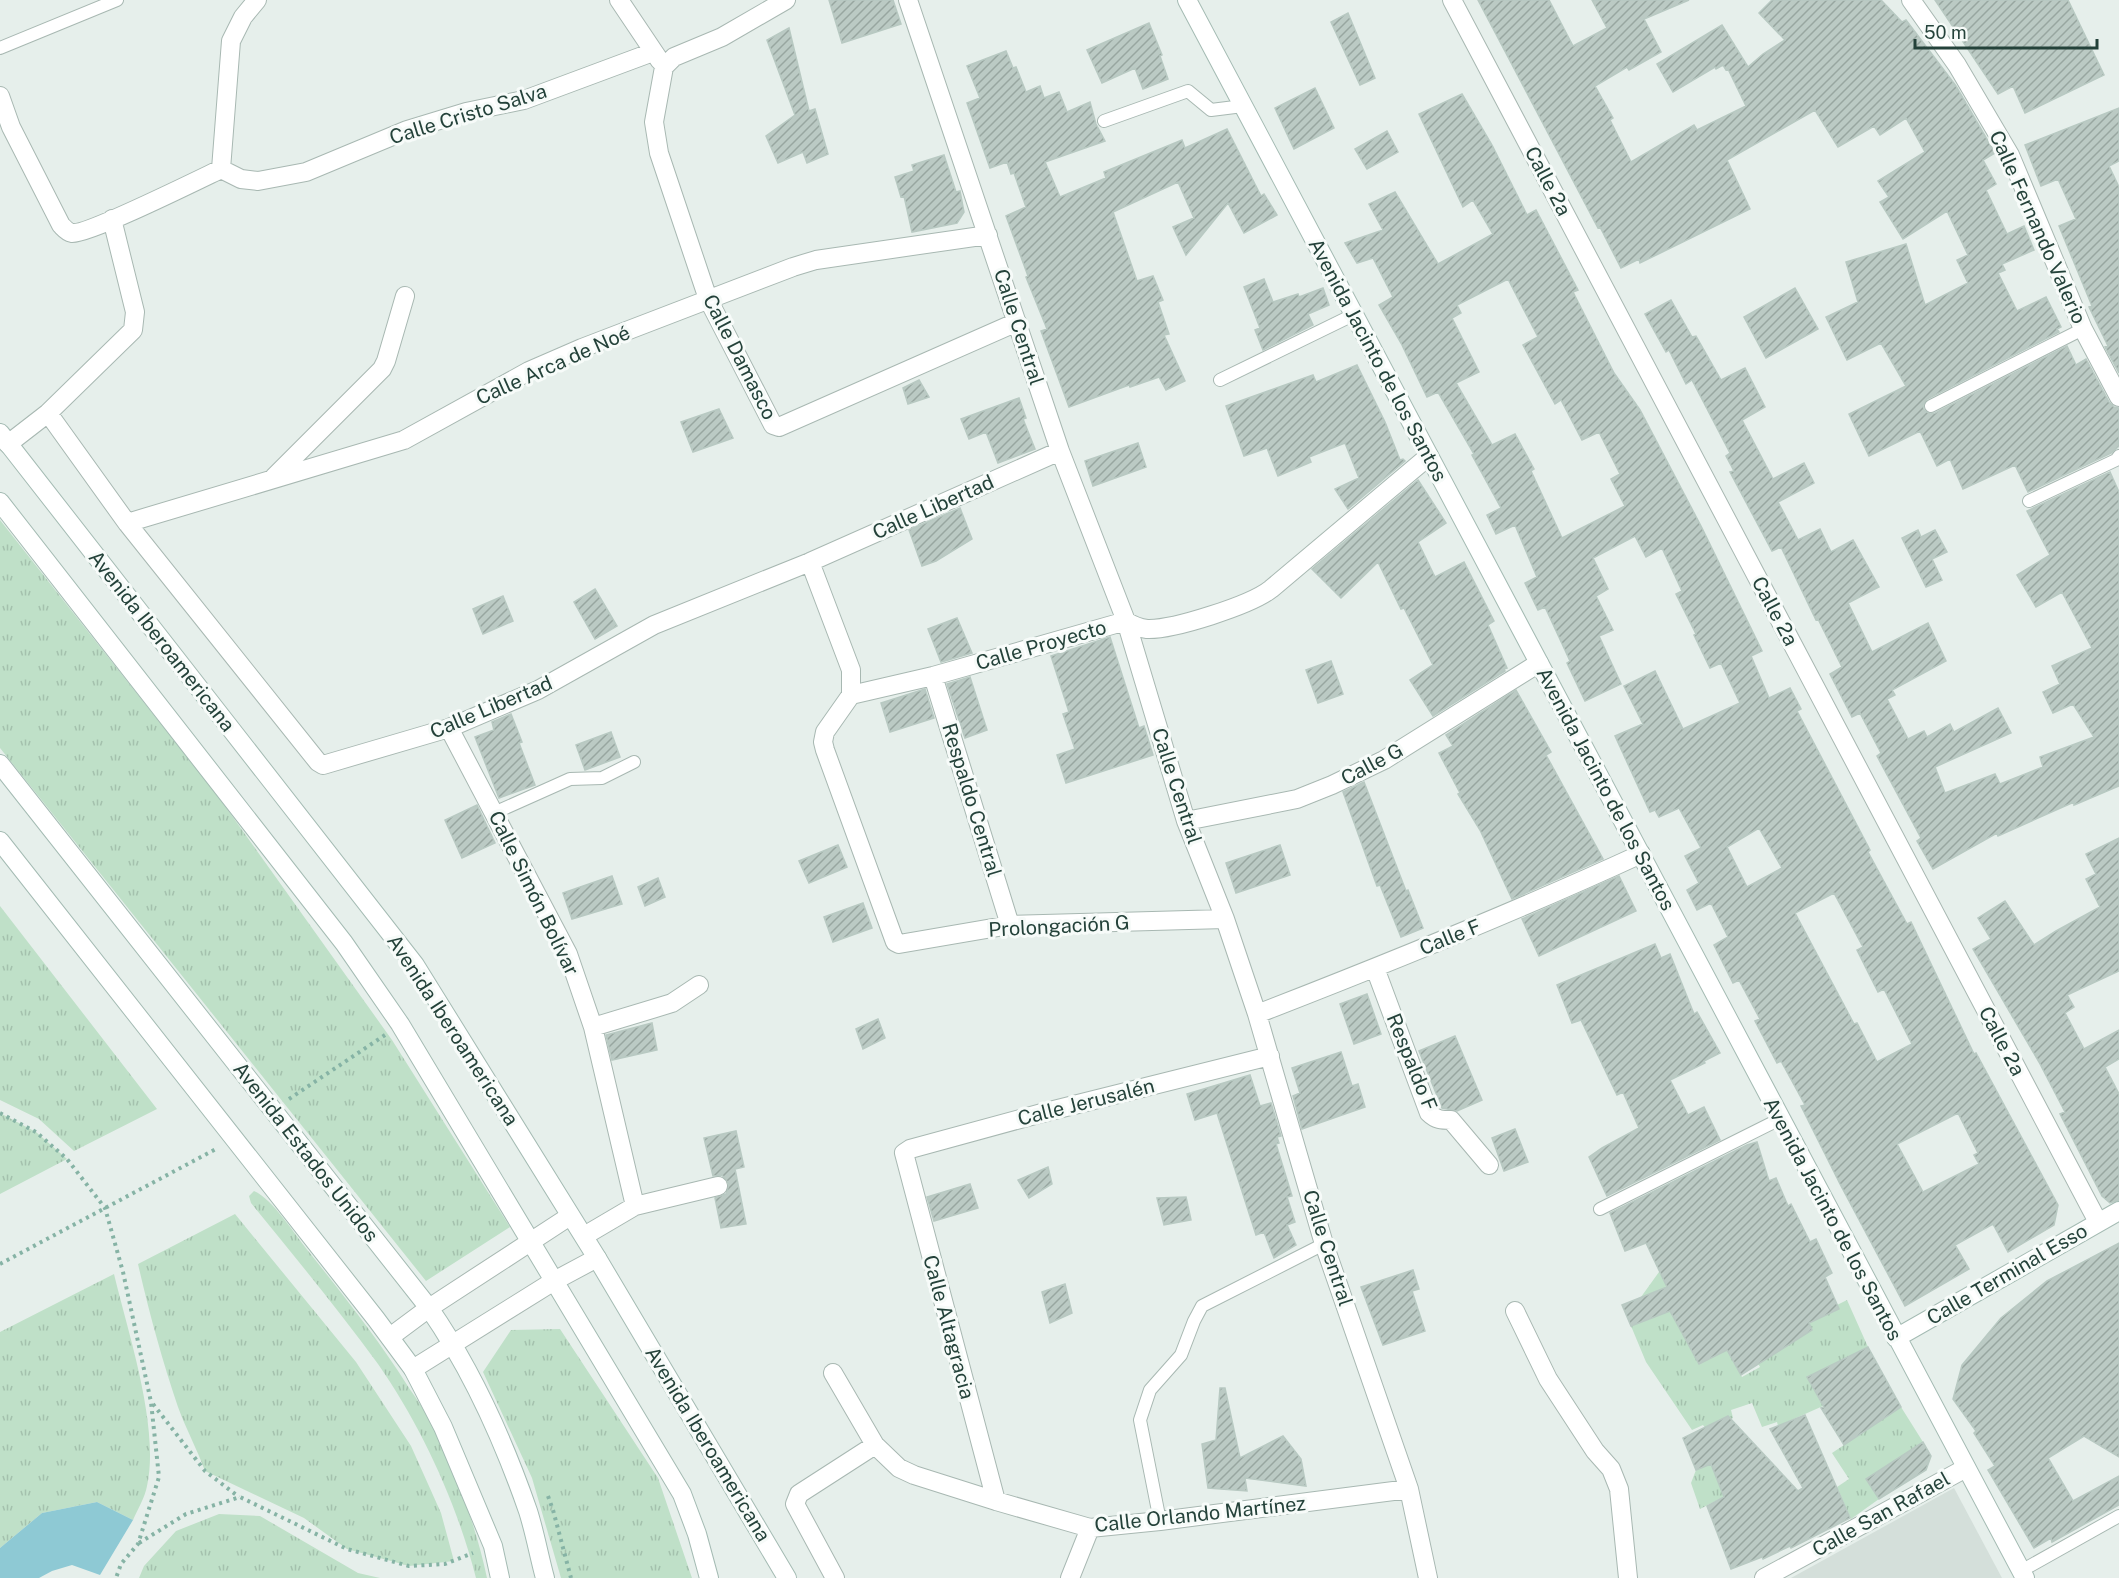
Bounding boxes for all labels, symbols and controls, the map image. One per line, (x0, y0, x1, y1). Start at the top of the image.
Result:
scale bar (1915, 12, 2096, 50)
text: 50 m (1924, 22, 1967, 43)
street label: Calle Cristo Salva (387, 79, 549, 149)
street label: Calle Fernando Valerio (1985, 127, 2091, 327)
street label: Calle 2a (1520, 142, 1576, 220)
street label: Avenida Jacinto de los Santos (1304, 234, 1452, 486)
street label: Calle Central (989, 266, 1049, 388)
street label: Calle Damasco (698, 290, 782, 424)
street label: Calle Arca de Noé (472, 320, 634, 410)
street label: Calle Libertad (869, 470, 997, 544)
street label: Avenida Iberoamericana (84, 546, 240, 736)
street label: Calle 2a (1747, 572, 1803, 650)
street label: Calle Proyecto (973, 615, 1109, 675)
street label: Avenida Jacinto de los Santos (1532, 663, 1680, 915)
street label: Calle Libertad (426, 671, 556, 743)
street label: Respaldo Central (937, 720, 1007, 880)
street label: Calle Central (1147, 725, 1207, 847)
street label: Calle G (1337, 738, 1407, 790)
street label: Calle Simón Bolívar (484, 807, 584, 979)
street label: Prolongación G (988, 910, 1130, 942)
street label: Calle F (1416, 914, 1484, 960)
street label: Avenida Iberoamericana (382, 930, 524, 1130)
street label: Calle 2a (1974, 1002, 2030, 1080)
street label: Respaldo F (1382, 1010, 1442, 1114)
street label: Avenida Estados Unidos (228, 1057, 384, 1247)
street label: Calle Jerusalén (1015, 1073, 1157, 1131)
street label: Avenida Jacinto de los Santos (1759, 1093, 1907, 1345)
street label: Calle Central (1298, 1187, 1358, 1309)
street label: Calle Terminal Esso (1922, 1218, 2092, 1330)
street label: Calle Altagracia (918, 1252, 980, 1402)
street label: Avenida Iberoamericana (640, 1342, 776, 1546)
street label: Calle San Rafael (1808, 1466, 1954, 1562)
street label: Calle Orlando Martínez (1093, 1491, 1307, 1537)

